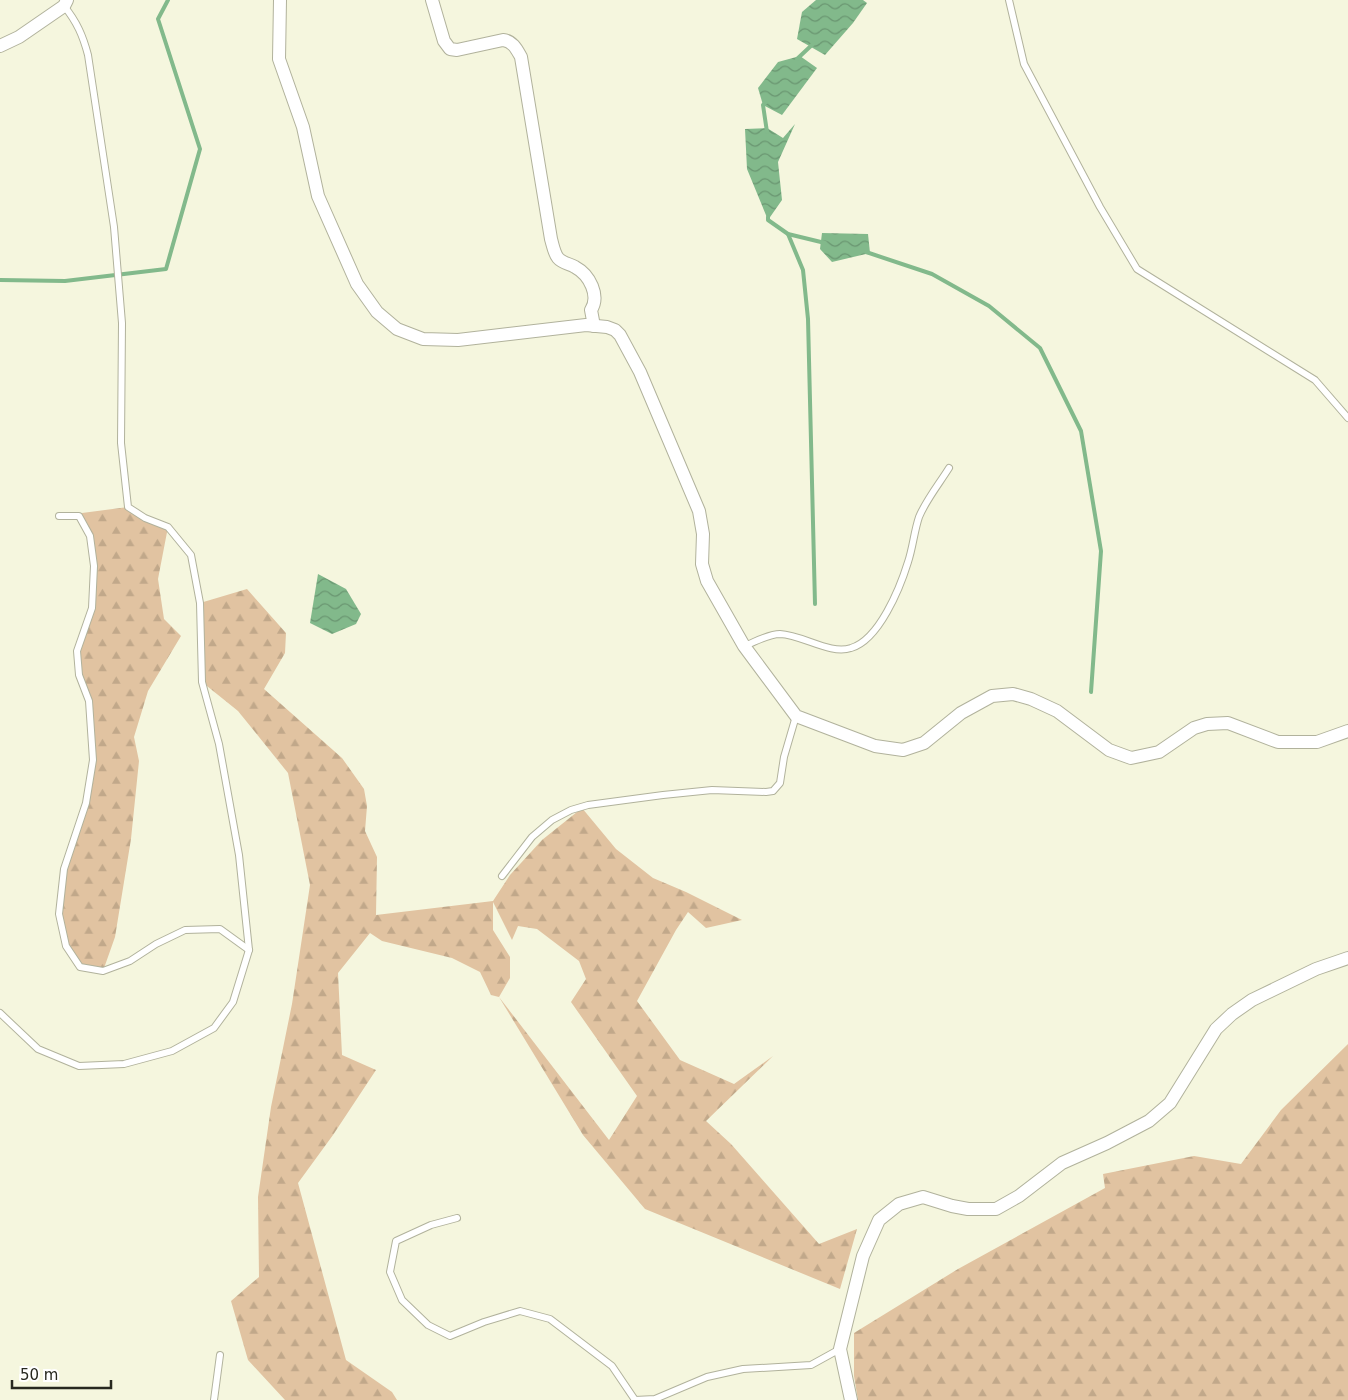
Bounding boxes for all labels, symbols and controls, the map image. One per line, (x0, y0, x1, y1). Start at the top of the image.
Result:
scale bar (12, 1358, 111, 1390)
text: 50 m (20, 1366, 58, 1384)

